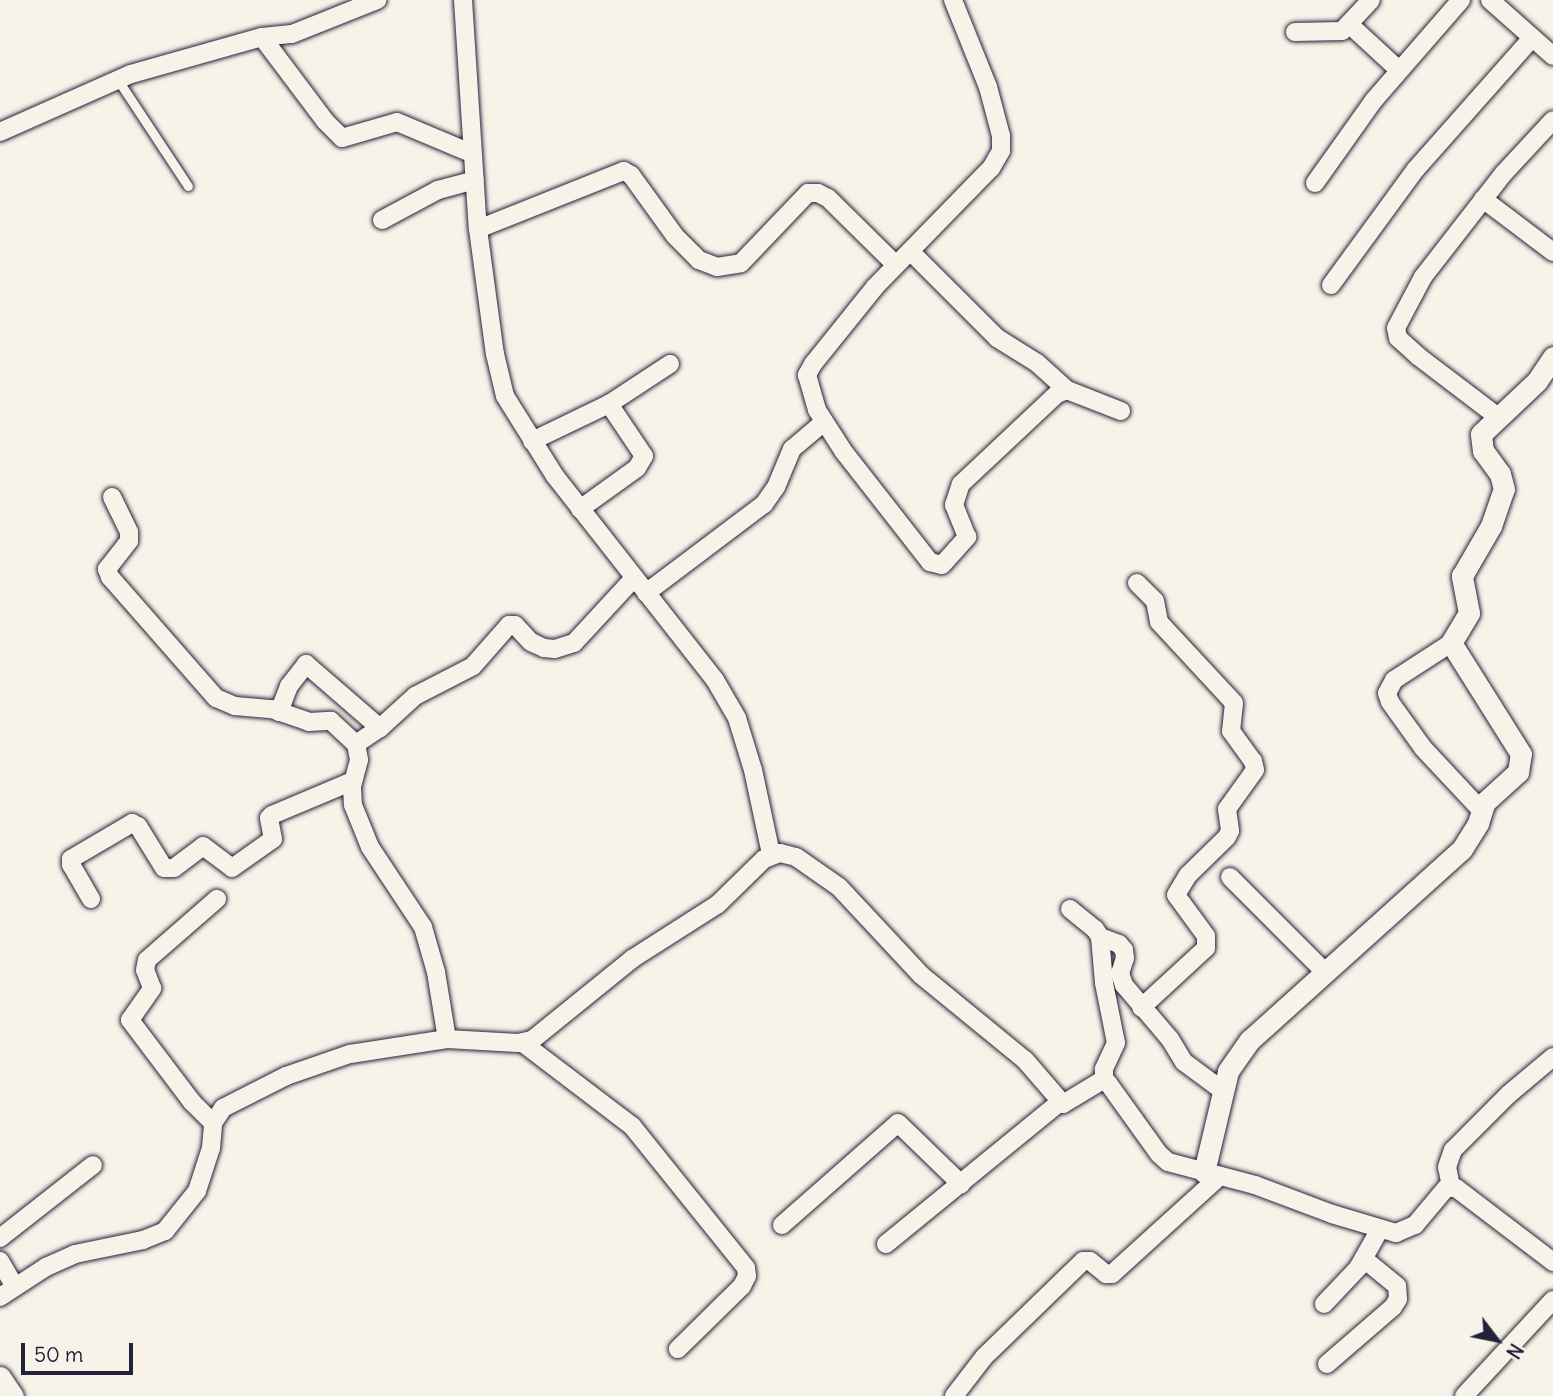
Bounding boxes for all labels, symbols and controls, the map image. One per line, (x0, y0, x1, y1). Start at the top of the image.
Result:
north arrow (1462, 1305, 1532, 1375)
scale bar (24, 1330, 136, 1374)
text: N (1501, 1339, 1528, 1363)
text: 50 m (34, 1341, 83, 1368)

